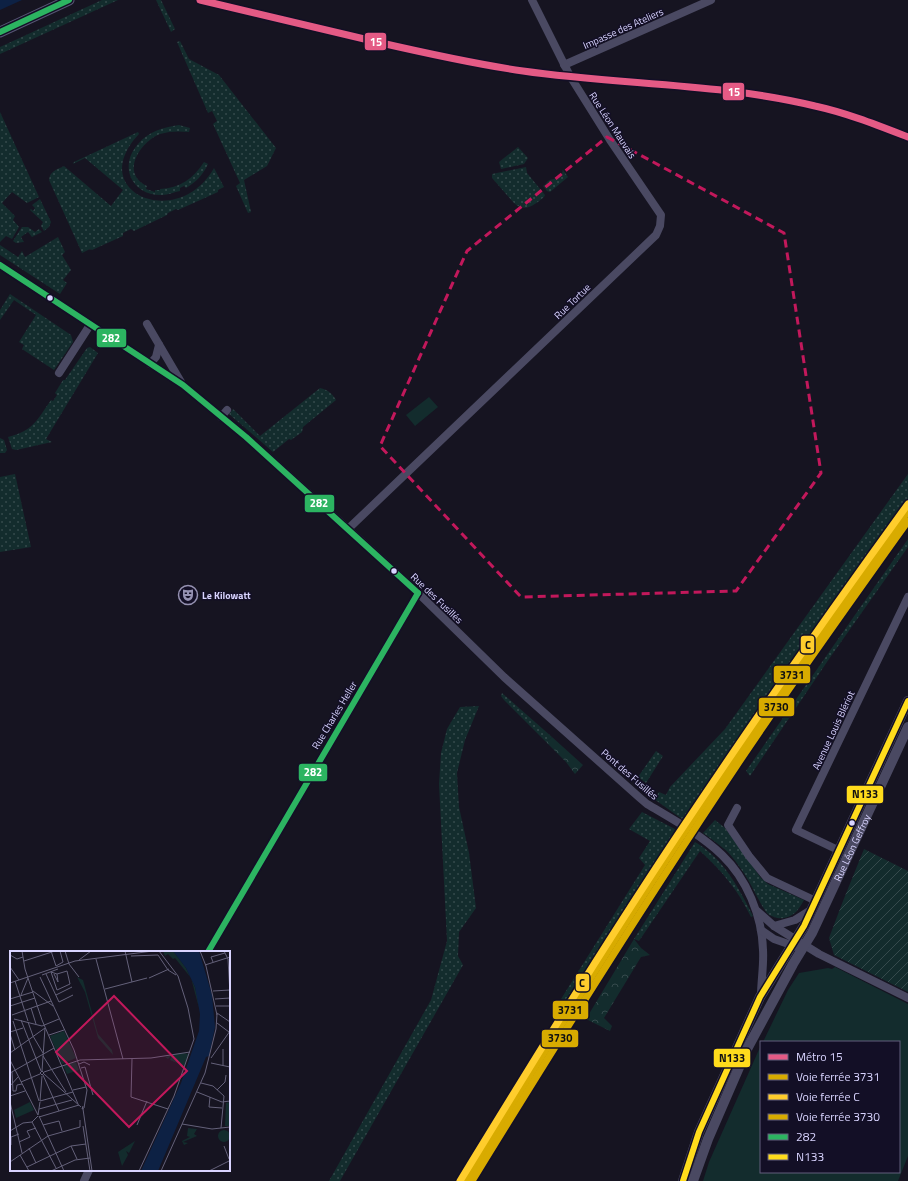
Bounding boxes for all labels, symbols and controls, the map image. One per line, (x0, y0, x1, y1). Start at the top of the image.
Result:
street label: Impasse des Ateliers (580, 4, 666, 53)
line badge: 15 (364, 32, 387, 51)
text: 15 (370, 34, 382, 50)
line badge: 15 (722, 82, 745, 101)
text: 15 (728, 84, 740, 100)
street label: Rue Léon Mauvais (585, 89, 640, 162)
street label: Rue Tortue (551, 280, 594, 323)
unlabelled marker (45, 293, 55, 303)
line badge: 282 (96, 328, 127, 348)
text: 282 (102, 330, 120, 346)
line badge: 282 (304, 494, 335, 513)
text: 282 (310, 495, 328, 511)
unlabelled marker (389, 566, 399, 576)
street label: Rue des Fusillés (407, 570, 466, 627)
theatre icon: Le Kilowatt (177, 584, 199, 606)
place label: Le Kilowatt (202, 588, 251, 603)
line badge: C (800, 635, 815, 654)
text: C (805, 637, 811, 653)
line badge: 3731 (773, 665, 811, 684)
text: 3731 (780, 667, 804, 683)
street label: Rue Charles Heller (308, 678, 361, 752)
street label: Avenue Louis Blériot (809, 688, 859, 772)
line badge: 3730 (758, 697, 795, 717)
text: 3730 (764, 699, 788, 715)
street label: Pont des Fusillés (598, 745, 662, 804)
line badge: 282 (298, 763, 328, 782)
text: 282 (304, 764, 322, 780)
line badge: N133 (846, 785, 884, 804)
text: N133 (852, 786, 878, 802)
street label: Rue Léon Geffroy (830, 811, 874, 884)
unlabelled marker (847, 818, 857, 828)
inset map (10, 951, 230, 1171)
line badge: C (575, 973, 590, 992)
text: C (579, 975, 585, 991)
line badge: 3731 (552, 1000, 589, 1020)
text: 3731 (558, 1002, 582, 1018)
line badge: 3730 (541, 1029, 579, 1048)
text: 3730 (548, 1030, 572, 1046)
legend (760, 1041, 900, 1173)
text: Métro 15 (796, 1047, 843, 1066)
line badge: N133 (713, 1048, 751, 1068)
text: N133 (719, 1050, 745, 1066)
text: Voie ferrée 3731 (796, 1067, 880, 1086)
text: Voie ferrée C (796, 1087, 860, 1106)
text: Voie ferrée 3730 (796, 1107, 880, 1126)
text: 282 (796, 1127, 816, 1146)
text: N133 (796, 1147, 824, 1166)

